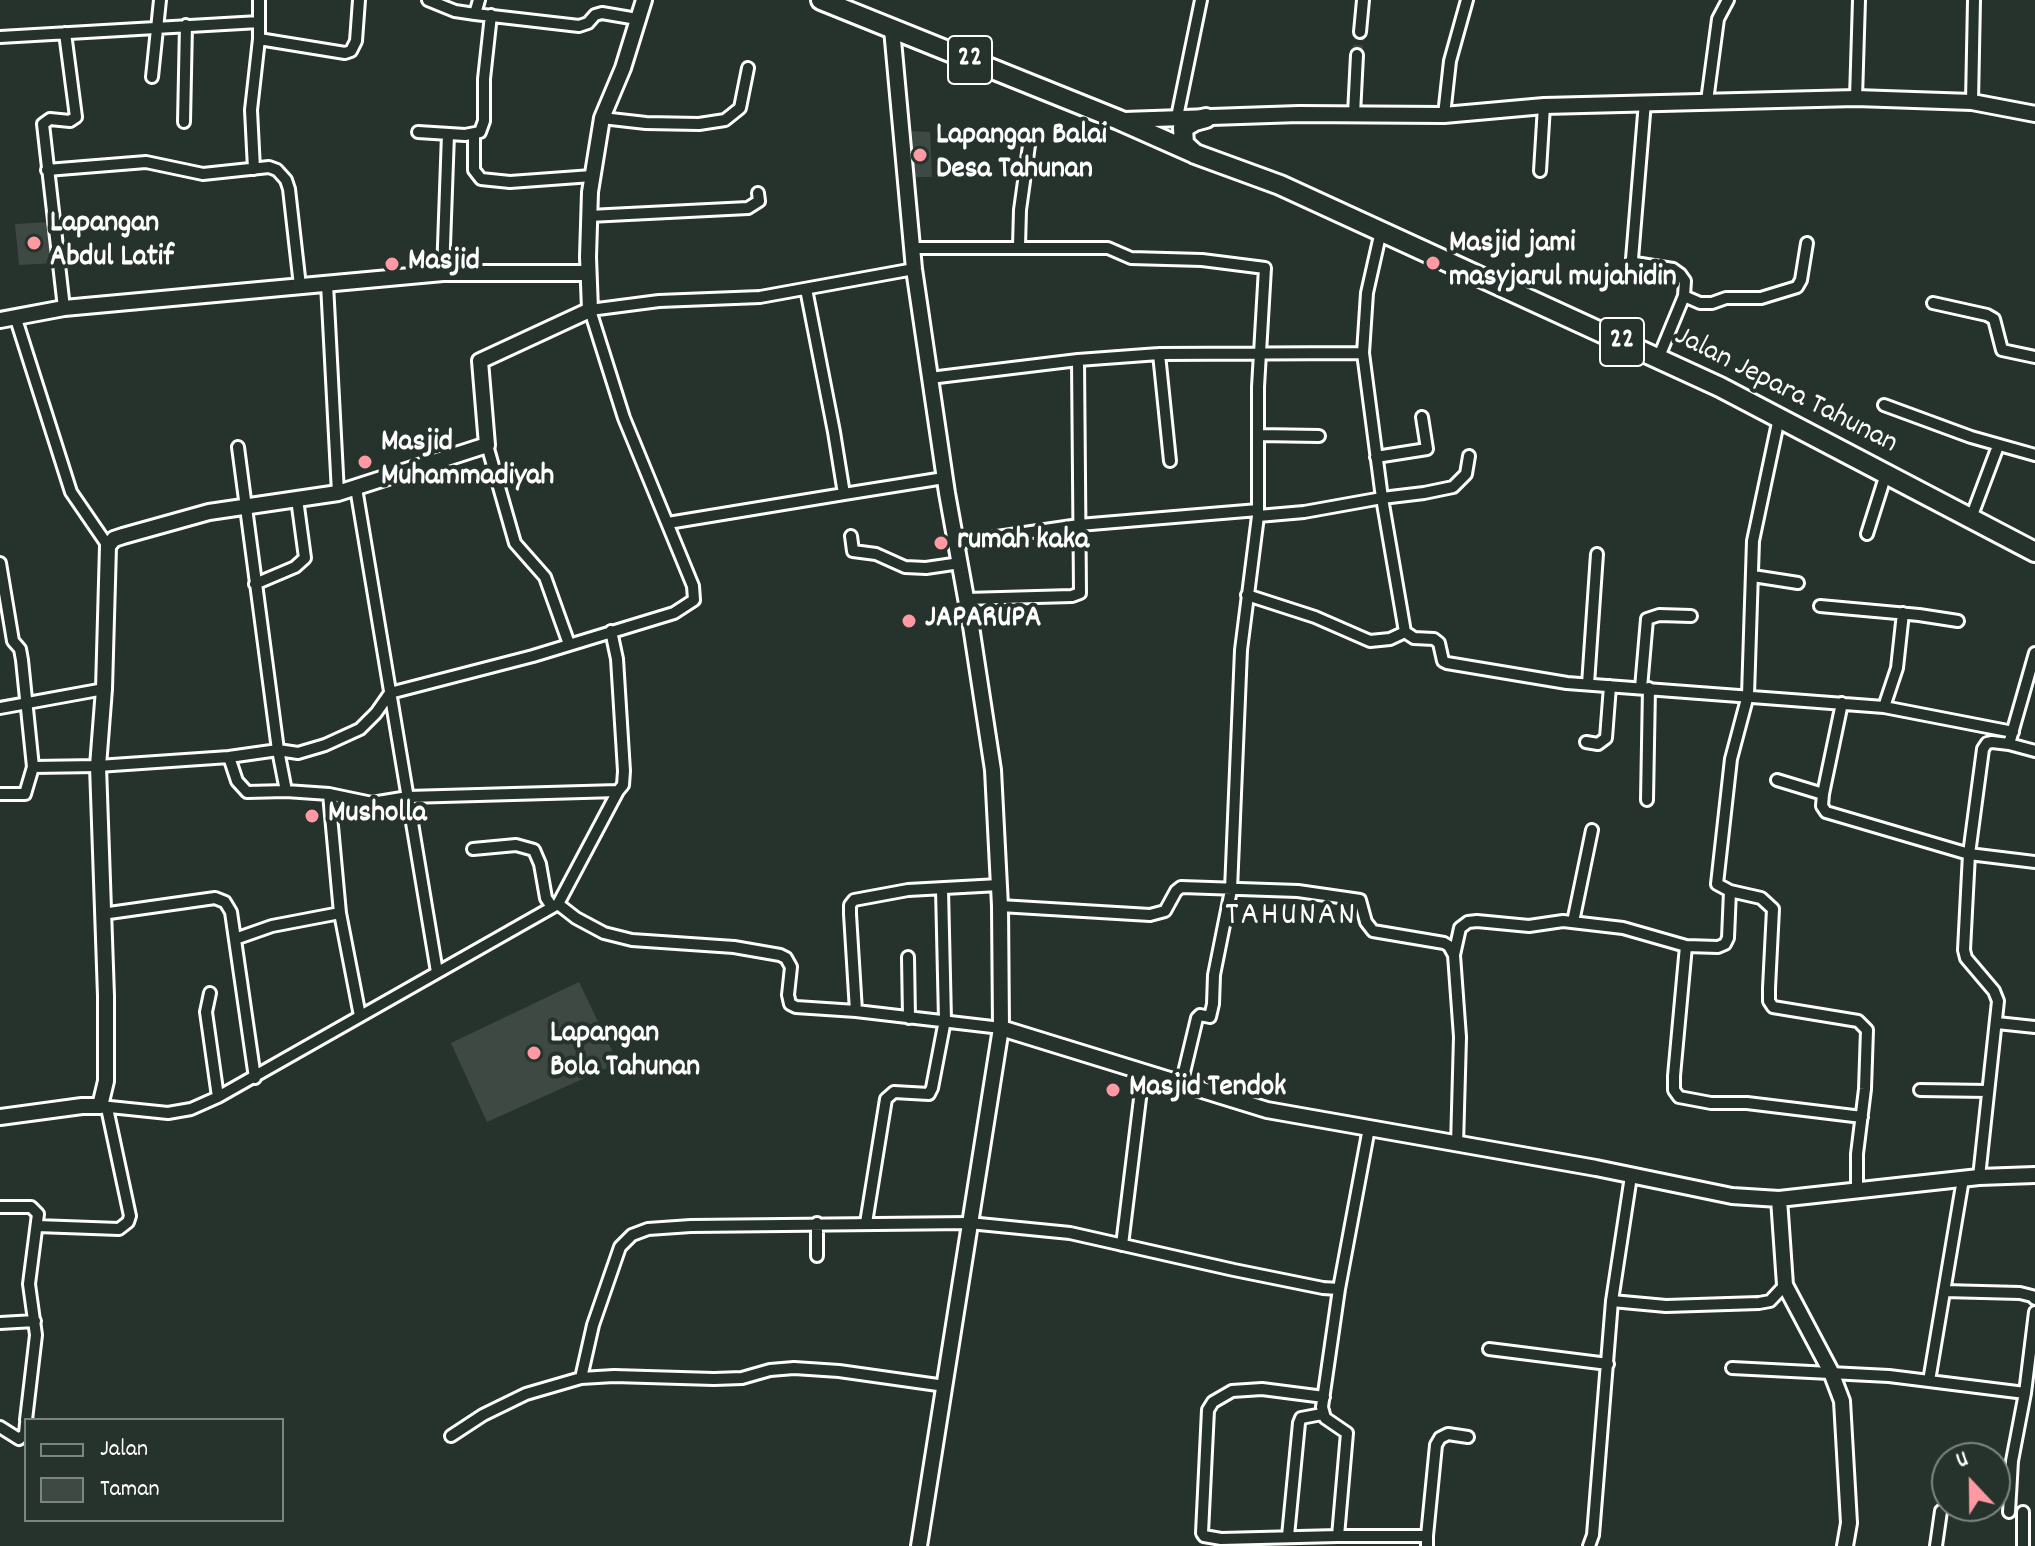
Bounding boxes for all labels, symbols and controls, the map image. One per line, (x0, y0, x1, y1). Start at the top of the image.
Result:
road number: 22 (948, 36, 992, 84)
place label: Lapangan Balai Desa Tahunan (936, 120, 1107, 190)
marker: Lapangan Balai Desa Tahunan (911, 146, 929, 164)
place label: Lapangan Abdul Latif (50, 208, 174, 278)
place label: Masjid jami masyjarul mujahidin (1449, 228, 1677, 298)
marker: Lapangan Abdul Latif (25, 234, 43, 252)
place label: Masjid (408, 246, 480, 282)
marker: Masjid jami masyjarul mujahidin (1424, 254, 1442, 272)
marker: Masjid (383, 255, 401, 273)
road number: 22 (1600, 318, 1644, 366)
street label: Jalan Jepara Tahunan (1667, 320, 1903, 464)
place label: Masjid Muhammadiyah (381, 427, 554, 498)
marker: Masjid Muhammadiyah (356, 453, 374, 471)
place label: rumah kaka (957, 525, 1089, 561)
marker: rumah kaka (932, 534, 950, 552)
place label: JAPARUPA (925, 603, 1041, 639)
marker: JAPARUPA (900, 612, 918, 630)
place label: Musholla (328, 798, 427, 834)
marker: Musholla (303, 807, 321, 825)
district label: TAHUNAN (1225, 898, 1357, 938)
place label: Lapangan Bola Tahunan (550, 1018, 700, 1088)
marker: Lapangan Bola Tahunan (525, 1044, 543, 1062)
place label: Masjid Tendok (1129, 1072, 1286, 1108)
marker: Masjid Tendok (1104, 1081, 1122, 1099)
legend (24, 1418, 284, 1522)
text: Jalan (100, 1433, 148, 1467)
north arrow (1931, 1442, 2011, 1522)
text: U (1952, 1445, 1973, 1477)
text: Taman (100, 1473, 160, 1507)

